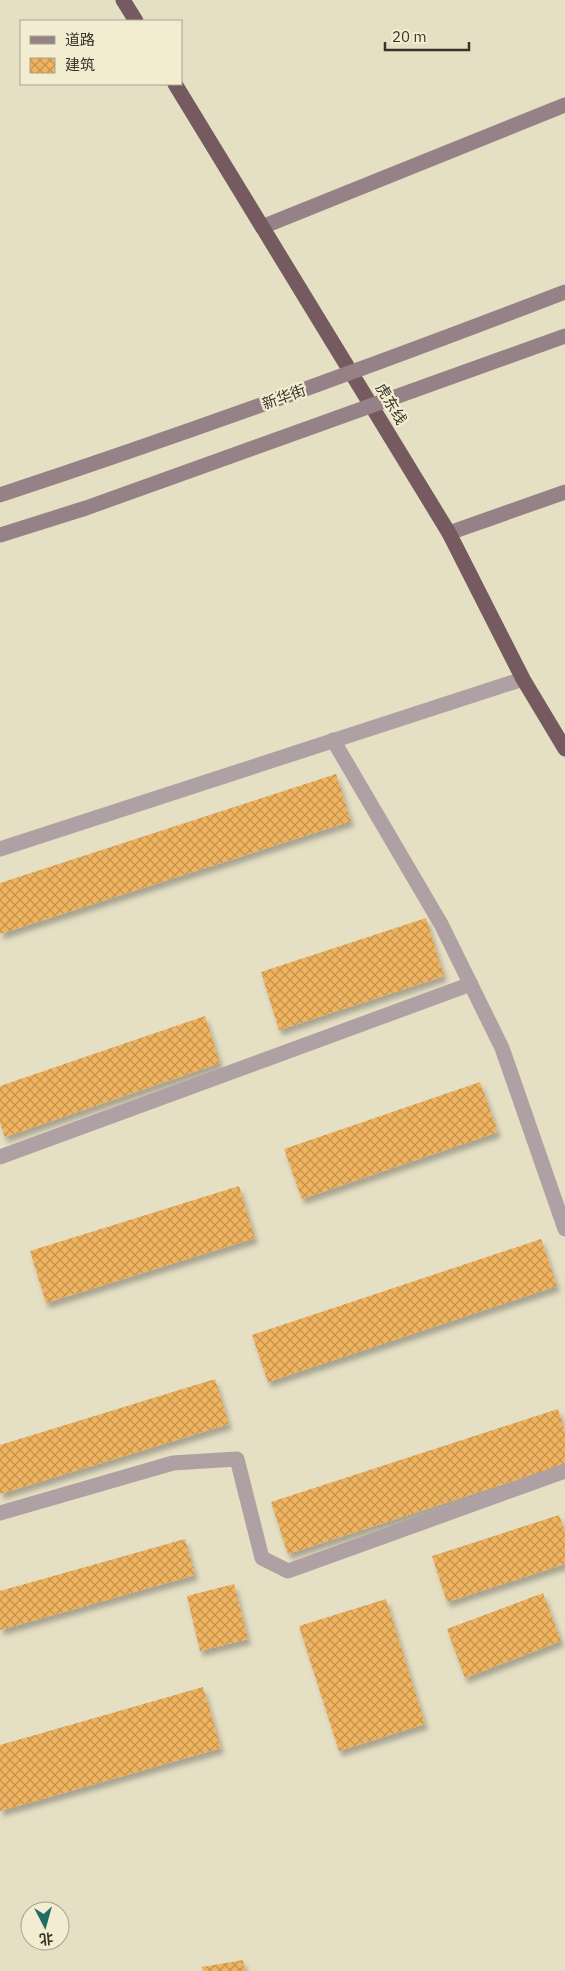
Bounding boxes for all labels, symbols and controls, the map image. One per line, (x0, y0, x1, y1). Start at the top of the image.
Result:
legend (20, 20, 182, 85)
scale bar (385, 20, 469, 52)
text: 20 m (392, 27, 427, 46)
text: 道路 (65, 30, 95, 49)
text: 建筑 (65, 55, 95, 74)
street label: 新华街 (259, 380, 308, 413)
street label: 虎东线 (372, 380, 411, 428)
north arrow (20, 1901, 70, 1951)
text: 北 (38, 1929, 54, 1949)

